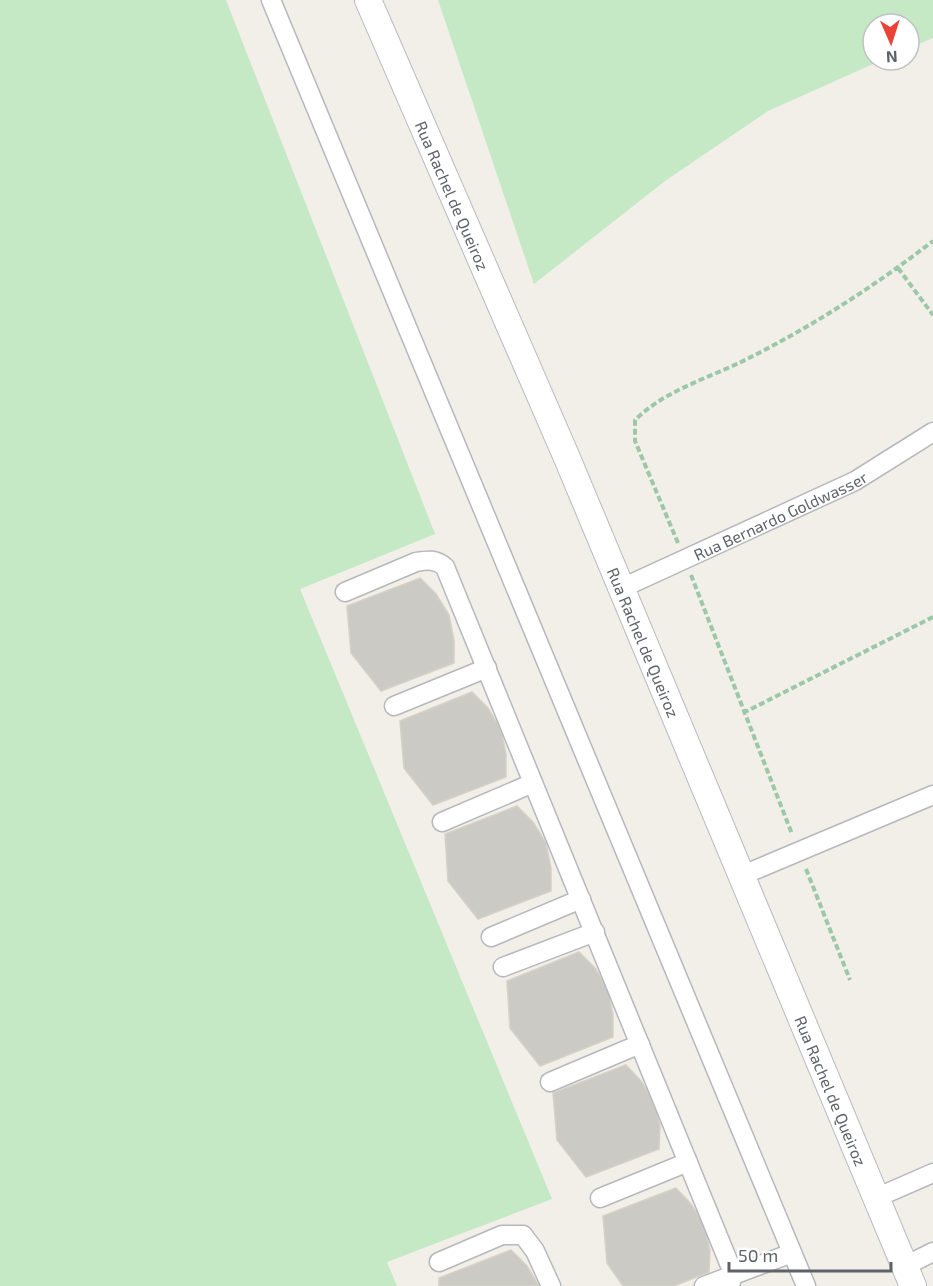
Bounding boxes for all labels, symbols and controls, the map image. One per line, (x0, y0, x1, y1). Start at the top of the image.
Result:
north arrow (861, 12, 921, 72)
text: N (886, 48, 898, 67)
street label: Rua Rachel de Queiroz (412, 118, 494, 273)
street label: Rua Bernardo Goldwasser (690, 466, 871, 563)
street label: Rua Rachel de Queiroz (604, 564, 684, 720)
street label: Rua Rachel de Queiroz (792, 1013, 871, 1169)
scale bar (729, 1235, 891, 1273)
text: 50 m (738, 1244, 778, 1266)

